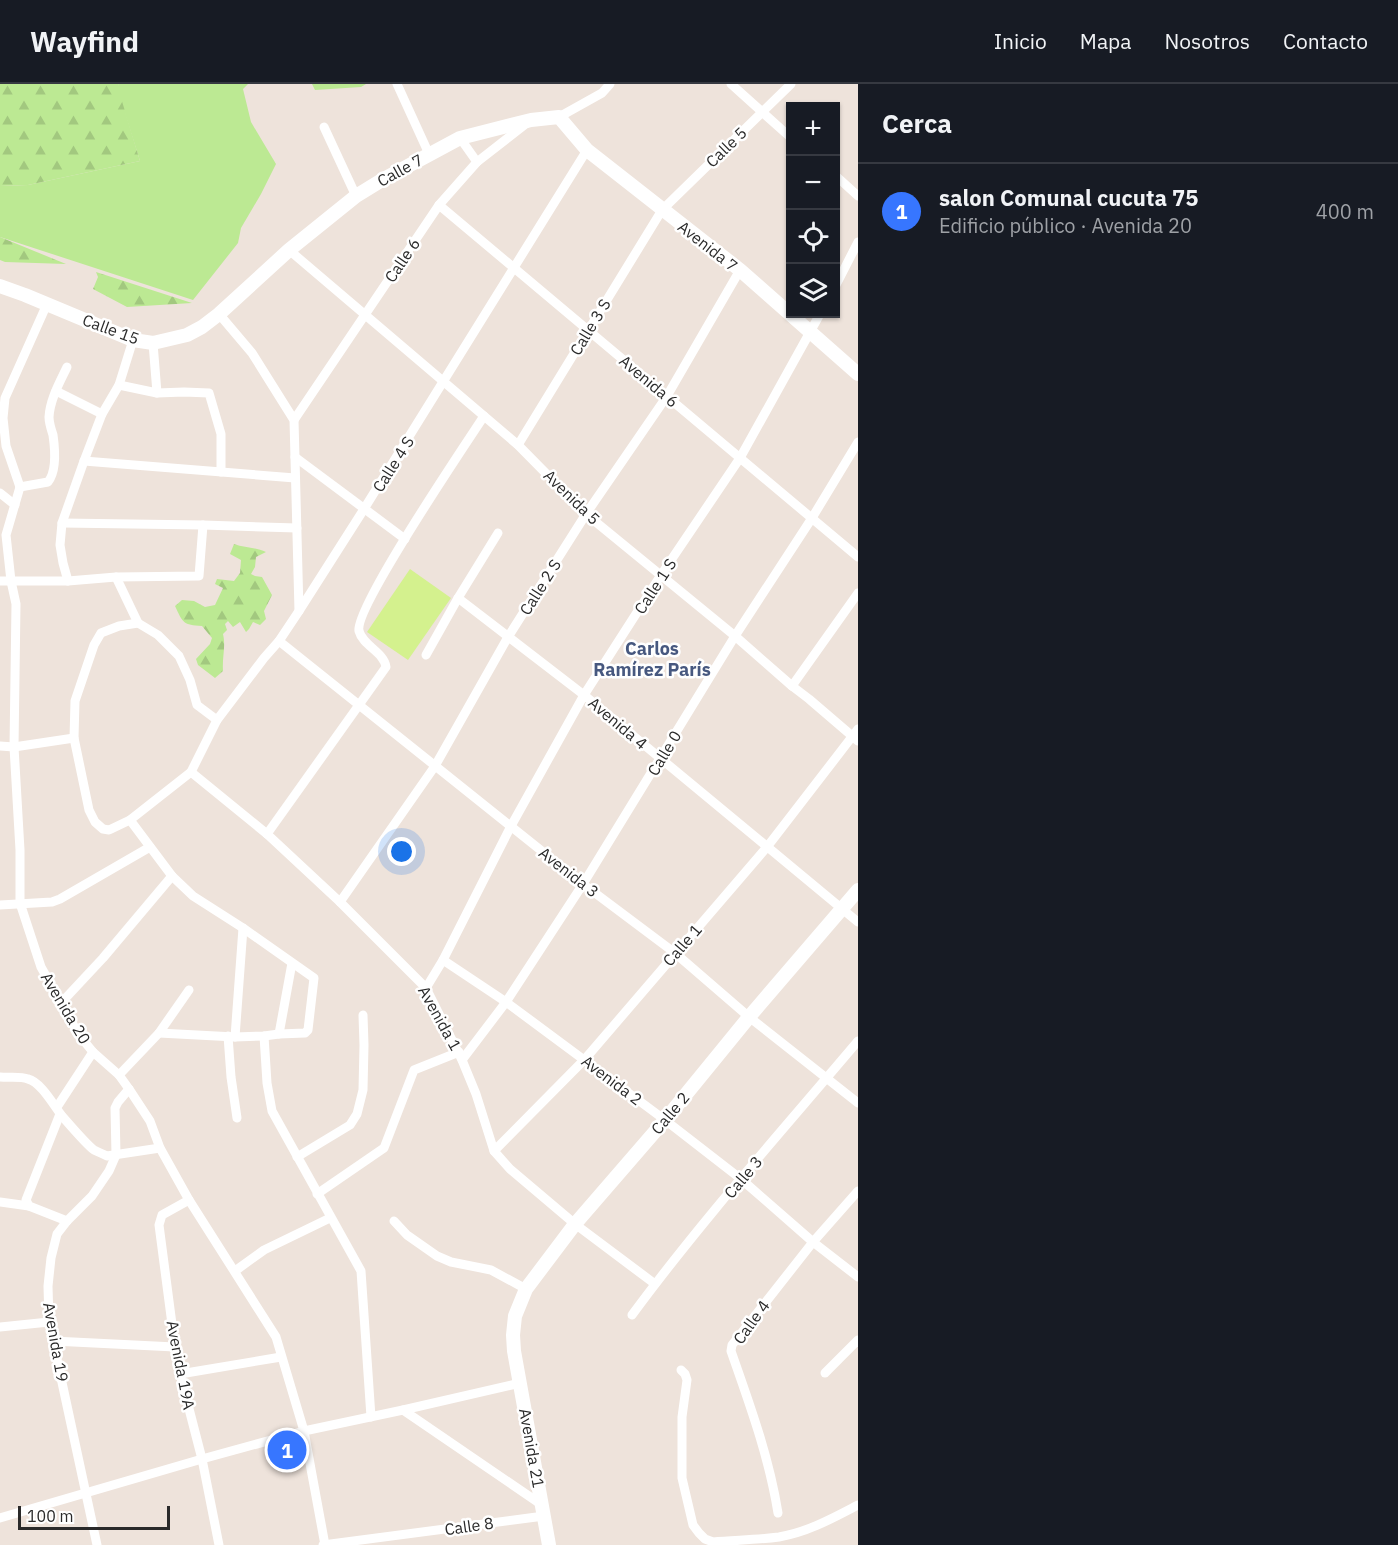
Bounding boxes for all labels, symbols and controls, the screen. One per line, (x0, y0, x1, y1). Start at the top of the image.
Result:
text: Wayfind (30, 23, 139, 60)
text: Inicio (994, 27, 1047, 55)
text: Mapa (1080, 27, 1132, 55)
text: Nosotros (1165, 27, 1250, 55)
text: Contacto (1283, 27, 1368, 55)
map controls (786, 102, 840, 318)
button: + (786, 102, 840, 156)
text: Cerca (882, 106, 952, 140)
street label: Calle 5 (701, 123, 751, 171)
street label: Calle 7 (374, 149, 426, 191)
button: − (786, 156, 840, 210)
text: salon Comunal cucuta 75 (939, 183, 1199, 212)
text: 1 (896, 198, 908, 225)
text: 400 m (1316, 198, 1374, 225)
button: locate (786, 210, 840, 264)
text: Edificio público · Avenida 20 (939, 212, 1192, 239)
street label: Avenida 7 (674, 216, 742, 276)
street label: Calle 6 (380, 234, 424, 286)
button: layers (786, 264, 840, 318)
street label: Calle 3 S (565, 295, 615, 359)
street label: Calle 15 (80, 310, 142, 348)
street label: Avenida 6 (615, 351, 683, 411)
street label: Calle 4 S (368, 432, 418, 496)
street label: Avenida 5 (540, 465, 604, 529)
street label: Calle 1 S (630, 554, 680, 618)
street label: Calle 2 S (515, 555, 565, 619)
district label: Carlos Ramírez París (593, 637, 711, 681)
street label: Avenida 4 (584, 693, 652, 753)
street label: Calle 0 (643, 727, 685, 779)
your location (387, 837, 416, 866)
street label: Avenida 3 (535, 842, 603, 902)
street label: Calle 1 (658, 920, 706, 970)
street label: Avenida 20 (37, 968, 95, 1048)
street label: Avenida 1 (414, 982, 466, 1054)
street label: Avenida 2 (578, 1051, 646, 1109)
street label: Calle 2 (647, 1088, 693, 1138)
street label: Calle 3 (720, 1152, 766, 1202)
street label: Calle 4 (728, 1296, 774, 1348)
street label: Avenida 19 (39, 1301, 73, 1383)
street label: Avenida 19A (163, 1319, 199, 1411)
street label: Avenida 21 (515, 1407, 549, 1489)
pin: 1 (268, 1428, 306, 1472)
scale bar (18, 1503, 170, 1530)
text: 100 m (27, 1506, 74, 1526)
street label: Calle 8 (443, 1513, 495, 1539)

